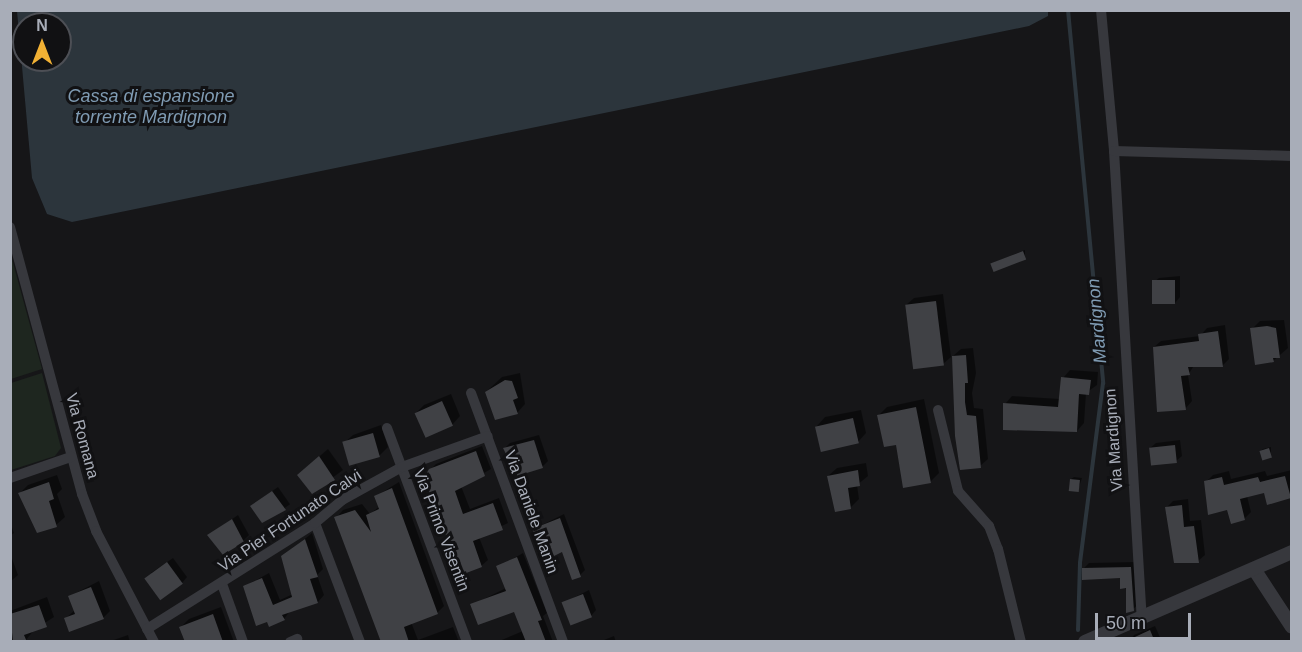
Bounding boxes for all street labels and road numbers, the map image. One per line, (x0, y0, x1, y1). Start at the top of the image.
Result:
street label: Via Mardignon (1101, 388, 1127, 492)
street label: Via Romana (61, 391, 103, 481)
street label: Via Daniele Manin (500, 448, 562, 576)
street label: Via Pier Fortunato Calvi (215, 466, 365, 576)
street label: Via Primo Visentin (409, 466, 473, 594)

